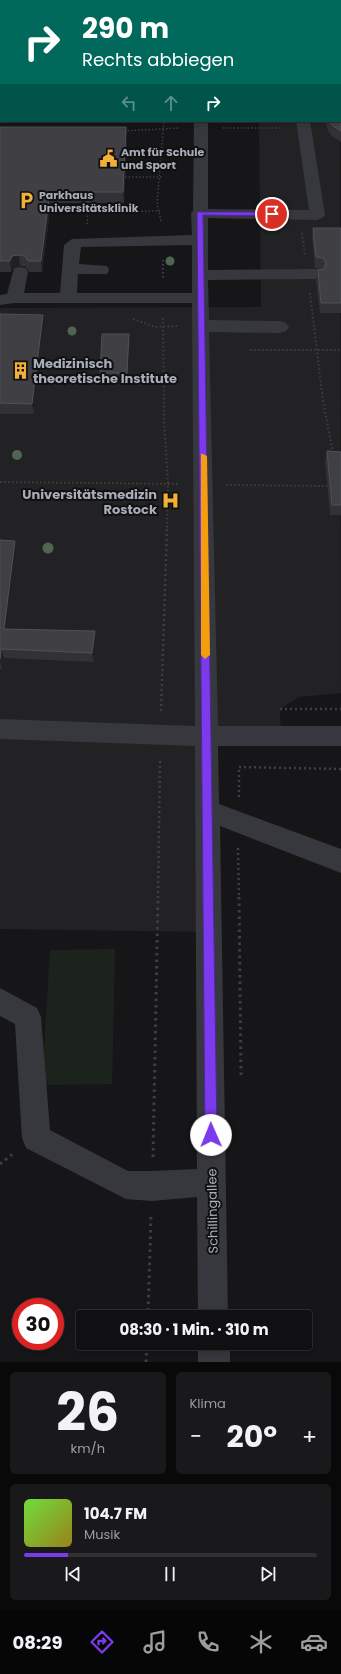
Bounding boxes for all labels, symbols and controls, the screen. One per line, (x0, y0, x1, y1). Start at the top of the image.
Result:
text: 290 m (82, 9, 169, 48)
icon: right (16, 16, 68, 68)
text: Rechts abbiegen (82, 47, 234, 72)
icon: left (118, 92, 140, 114)
icon: ahead (160, 92, 182, 114)
icon: right (202, 92, 224, 114)
place label: Amt für Schule und Sport (121, 144, 204, 173)
public building icon: Amt für Schule und Sport (98, 148, 118, 168)
place label: Parkhaus Universitätsklinik (39, 187, 139, 216)
parking icon: Parkhaus Universitätsklinik (16, 191, 36, 211)
pin (255, 197, 289, 231)
icon: arrive (261, 203, 283, 225)
place label: Medizinisch theoretische Institute (33, 354, 177, 388)
building icon: Medizinisch theoretische Institute (10, 360, 30, 380)
place label: Universitätsmedizin Rostock (22, 485, 157, 519)
hospital icon: Universitätsmedizin Rostock (160, 491, 180, 511)
position arrow (190, 1114, 232, 1156)
street label: Schillingallee (202, 1168, 223, 1254)
speed limit sign: 30 (12, 1298, 64, 1350)
text: 08:30 · 1 Min. · 310 m (119, 1319, 269, 1340)
text: 26 (56, 1376, 119, 1449)
text: Klima (190, 1394, 226, 1413)
text: 20° (227, 1415, 277, 1458)
text: − (190, 1421, 202, 1452)
text: + (302, 1421, 317, 1452)
text: km/h (70, 1439, 105, 1458)
text: 104.7 FM (84, 1503, 147, 1524)
text: Musik (84, 1525, 120, 1544)
icon: previous (62, 1563, 84, 1585)
icon: pause (159, 1563, 181, 1585)
icon: next (257, 1563, 279, 1585)
icon: directions (88, 1628, 116, 1656)
icon: music (141, 1628, 169, 1656)
icon: phone (194, 1628, 222, 1656)
icon: climate (247, 1628, 275, 1656)
icon: car (300, 1628, 328, 1656)
text: 08:29 (13, 1630, 62, 1655)

